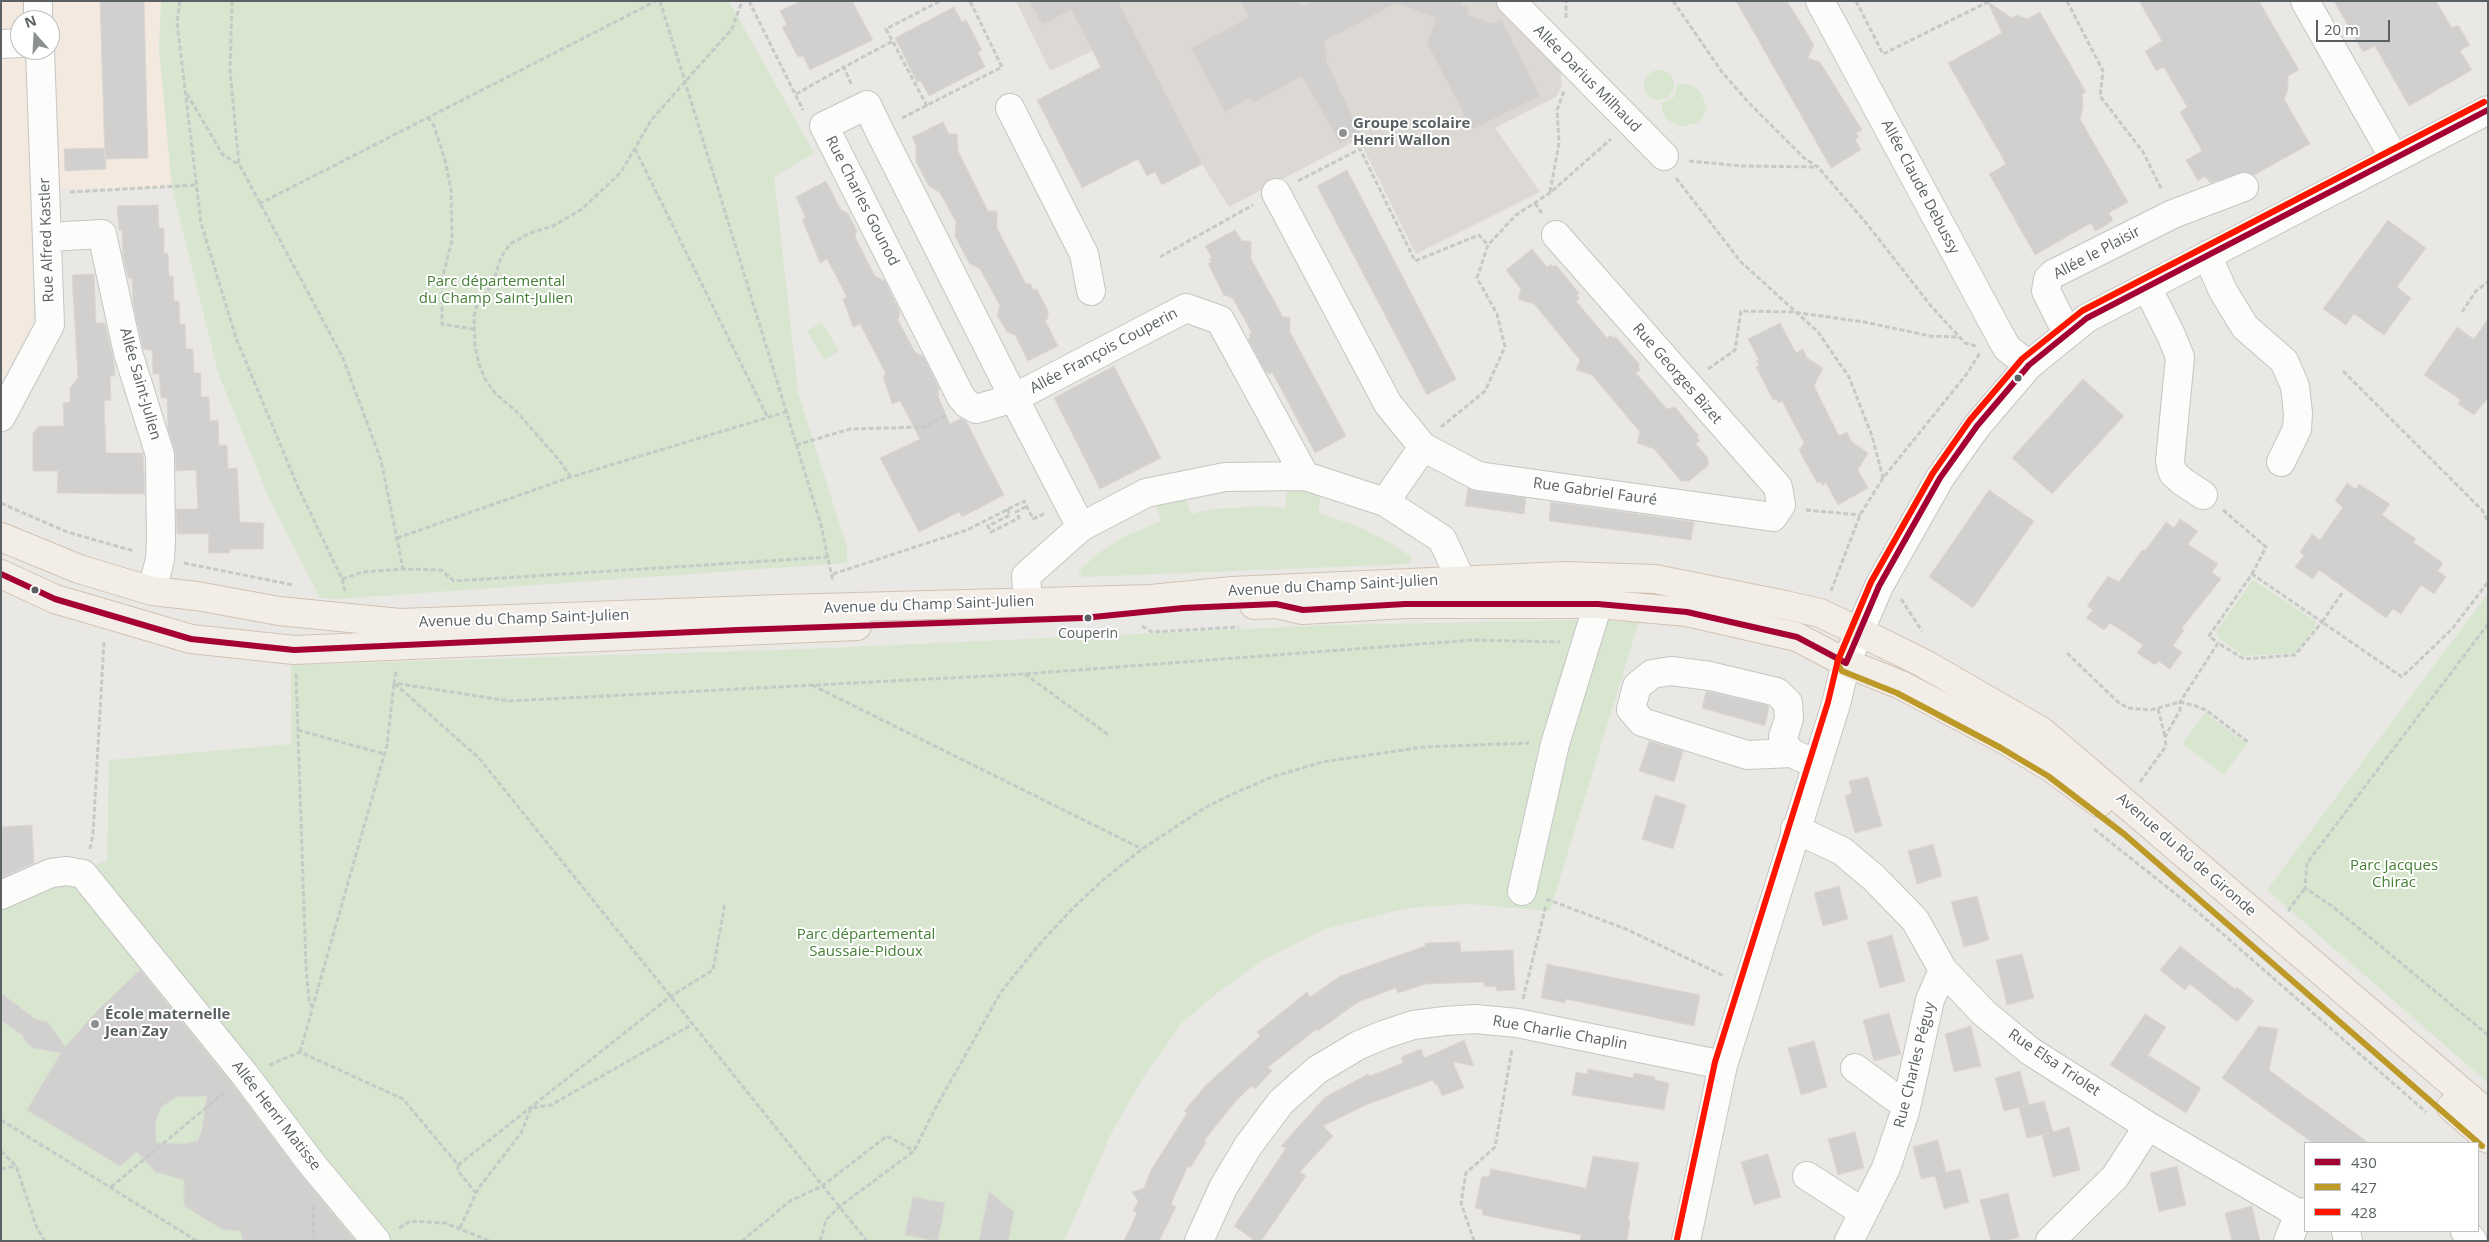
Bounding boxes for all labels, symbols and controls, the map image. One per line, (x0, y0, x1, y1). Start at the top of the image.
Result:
north arrow (10, 10, 60, 60)
text: N (22, 10, 39, 32)
scale bar (2319, 10, 2393, 42)
text: 20 m (2324, 19, 2359, 39)
street label: Allée Darius Milhaud (1530, 22, 1644, 136)
place label: Groupe scolaire Henri Wallon (1353, 115, 1470, 150)
street label: Allée Claude Debussy (1877, 117, 1963, 257)
marker: Groupe scolaire Henri Wallon (1337, 127, 1349, 139)
street label: Rue Charles Gounod (821, 133, 903, 269)
street label: Rue Alfred Kastler (36, 177, 58, 303)
street label: Allée le Plaisir (2050, 223, 2144, 283)
park label: Parc départemental du Champ Saint-Julien (419, 273, 573, 308)
street label: Allée François Couperin (1027, 304, 1181, 398)
street label: Rue Georges Bizet (1628, 320, 1726, 428)
street label: Allée Saint-Julien (115, 326, 165, 442)
unlabelled marker (2013, 373, 2023, 383)
street label: Rue Gabriel Fauré (1532, 474, 1658, 510)
street label: Avenue du Champ Saint-Julien (1227, 572, 1439, 600)
unlabelled marker (30, 585, 40, 595)
street label: Avenue du Champ Saint-Julien (824, 592, 1034, 618)
street label: Avenue du Champ Saint-Julien (419, 606, 629, 632)
marker: Couperin (1083, 613, 1093, 623)
place label: Couperin (1058, 626, 1118, 642)
street label: Avenue du Rû de Gironde (2113, 790, 2259, 920)
park label: Parc Jacques Chirac (2350, 857, 2438, 892)
park label: Parc départemental Saussaie-Pidoux (797, 926, 935, 961)
street label: Rue Charles Péguy (1891, 1000, 1939, 1130)
place label: École maternelle Jean Zay (105, 1006, 230, 1041)
street label: Rue Charlie Chaplin (1491, 1012, 1629, 1054)
marker: École maternelle Jean Zay (89, 1018, 101, 1030)
street label: Rue Elsa Triolet (2005, 1026, 2103, 1100)
street label: Allée Henri Matisse (228, 1058, 324, 1174)
legend (2304, 1142, 2479, 1232)
text: 430 (2351, 1152, 2377, 1172)
text: 427 (2351, 1177, 2377, 1197)
text: 428 (2351, 1202, 2377, 1222)

